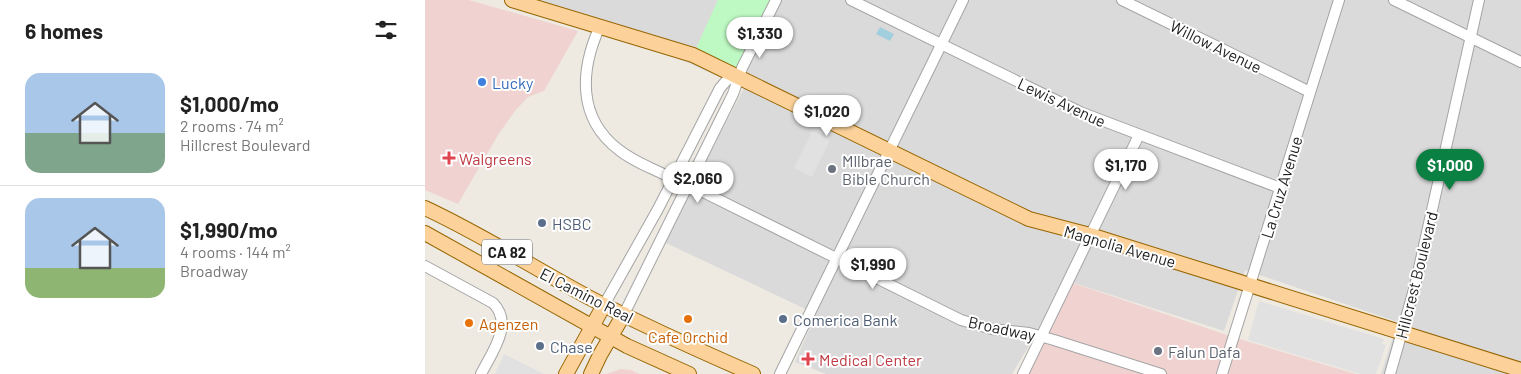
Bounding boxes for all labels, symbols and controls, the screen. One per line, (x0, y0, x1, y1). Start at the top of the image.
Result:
icon: filters (372, 16, 400, 44)
street label: Willow Avenue (1167, 16, 1265, 76)
pin: $1,330 (719, 17, 801, 59)
text: 6 homes (25, 18, 103, 43)
text: $1,330 (737, 23, 783, 42)
place label: Lucky (492, 73, 534, 92)
street label: Lewis Avenue (1015, 73, 1109, 131)
marker: Lucky (476, 76, 488, 88)
text: $1,000/mo (180, 91, 279, 116)
icon: home (65, 93, 125, 153)
pin: $1,020 (786, 94, 868, 137)
text: $1,020 (804, 101, 850, 120)
text: 2 rooms · 74 m² (180, 116, 284, 135)
street label: La Cruz Avenue (1256, 134, 1306, 240)
text: Hillcrest Boulevard (180, 135, 310, 154)
pin: $1,170 (1085, 148, 1167, 191)
pin: $1,000 (1409, 148, 1491, 191)
place label: Walgreens (459, 149, 532, 168)
place label: Mllbrae Bible Church (842, 151, 930, 188)
marker: Walgreens (443, 152, 455, 164)
text: $1,170 (1105, 155, 1147, 174)
text: $1,000 (1427, 155, 1473, 174)
pin: $2,060 (657, 162, 739, 204)
marker: Mllbrae Bible Church (826, 163, 838, 175)
text: $2,060 (674, 168, 722, 187)
street label: Hillcrest Boulevard (1391, 209, 1441, 341)
place label: HSBC (552, 214, 592, 233)
text: $1,990/mo (180, 217, 278, 242)
marker: HSBC (536, 217, 548, 229)
icon: home (65, 218, 125, 278)
street label: Magnolia Avenue (1062, 221, 1178, 271)
road number: CA 82 (482, 240, 532, 264)
text: 4 rooms · 144 m² (180, 242, 291, 261)
pin: $1,990 (832, 248, 914, 290)
text: $1,990 (850, 254, 896, 273)
text: Broadway (180, 261, 248, 280)
street label: El Camino Real (537, 263, 637, 327)
place label: Comerica Bank (793, 310, 897, 329)
street label: Broadway (967, 312, 1038, 345)
marker: Cafe Orchid (682, 313, 694, 325)
marker: Comerica Bank (777, 313, 789, 325)
place label: Agenzen (479, 314, 538, 333)
marker: Agenzen (463, 317, 475, 329)
place label: Cafe Orchid (648, 327, 728, 346)
place label: Chase (550, 337, 593, 356)
marker: Chase (534, 340, 546, 352)
place label: Falun Dafa (1168, 342, 1240, 361)
marker: Falun Dafa (1152, 345, 1164, 357)
place label: Medical Center (819, 350, 922, 369)
marker: Medical Center (801, 352, 815, 366)

